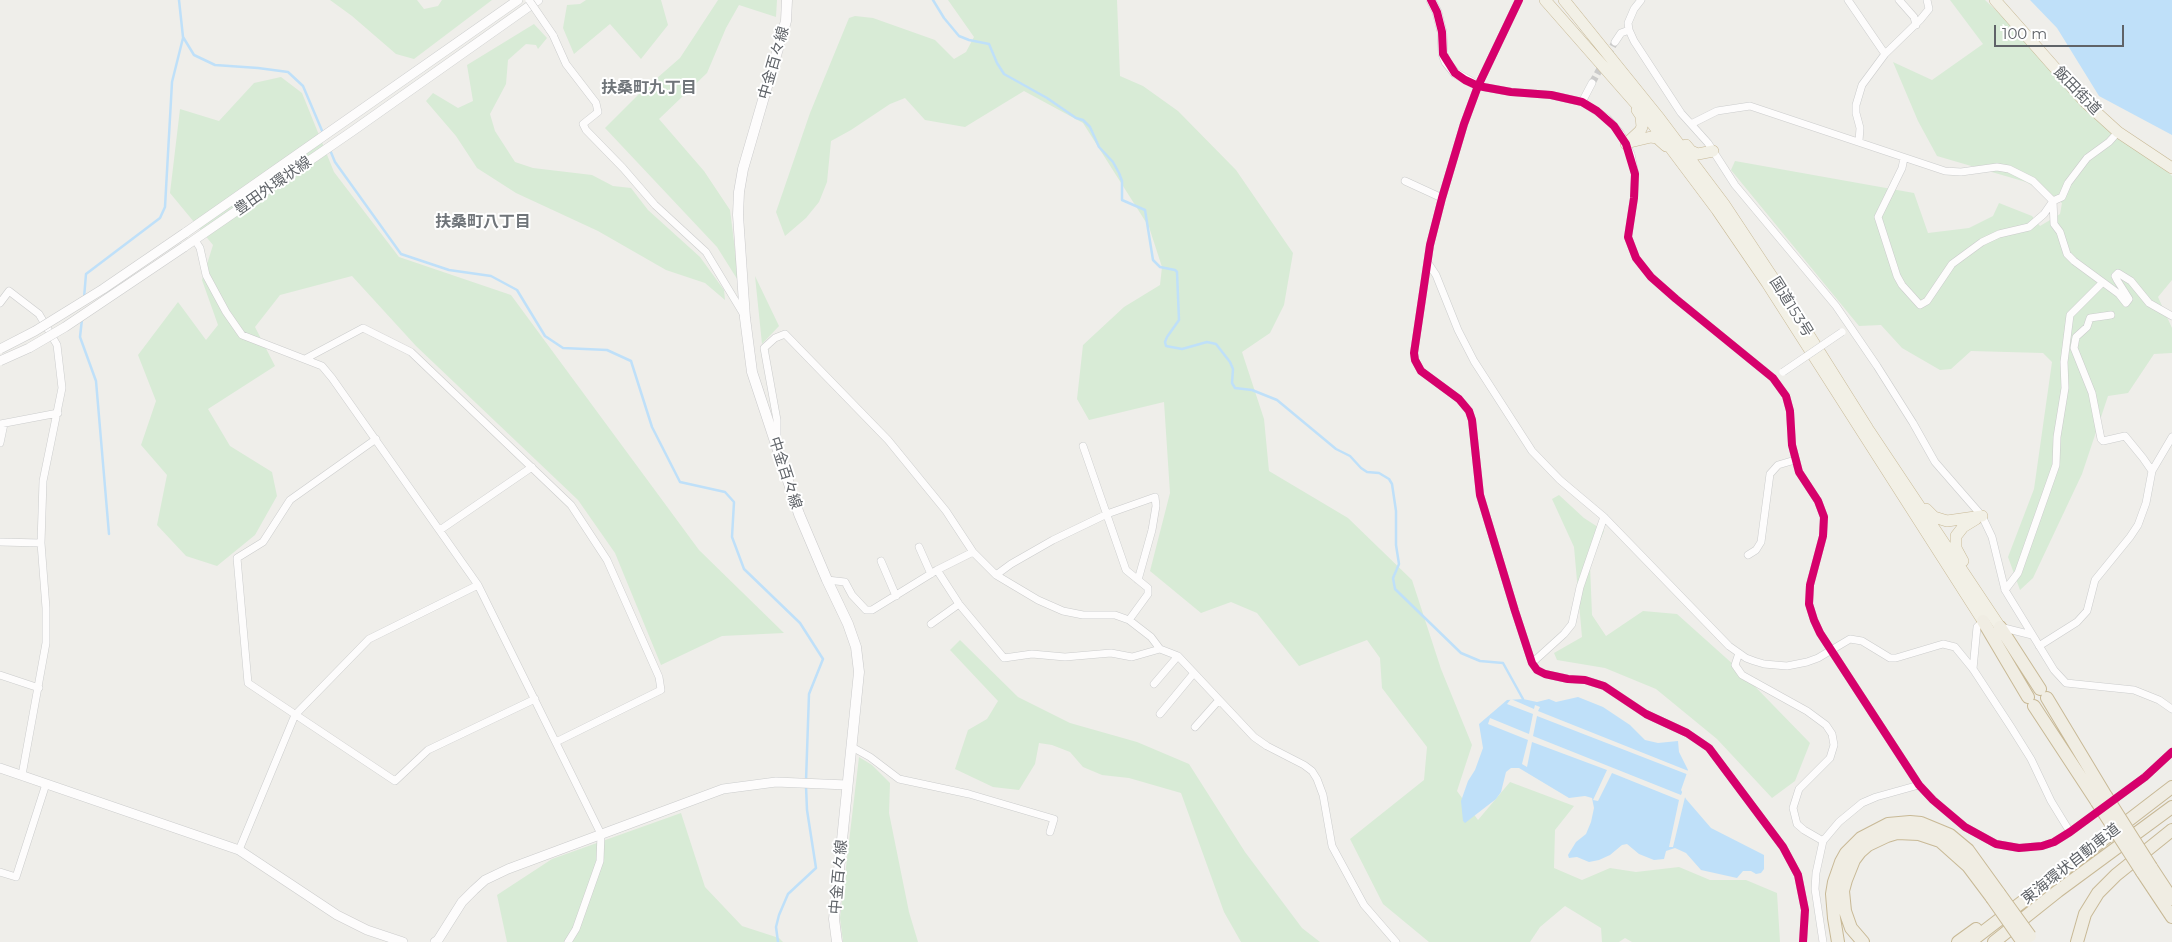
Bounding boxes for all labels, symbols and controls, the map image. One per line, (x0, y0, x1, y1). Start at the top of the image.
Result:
scale bar (1997, 15, 2127, 47)
street label: 中金百々線 (755, 24, 793, 102)
text: 100 m (2002, 24, 2047, 43)
street label: 飯田街道 (2050, 63, 2104, 119)
district label: 扶桑町九丁目 (601, 78, 697, 98)
street label: 豊田外環状線 (231, 153, 315, 219)
district label: 扶桑町八丁目 (435, 212, 531, 232)
street label: 国道153号 (1766, 274, 1816, 340)
street label: 中金百々線 (765, 435, 805, 511)
street label: 東海環状自動車道 (2018, 820, 2124, 908)
street label: 中金百々線 (827, 839, 851, 915)

